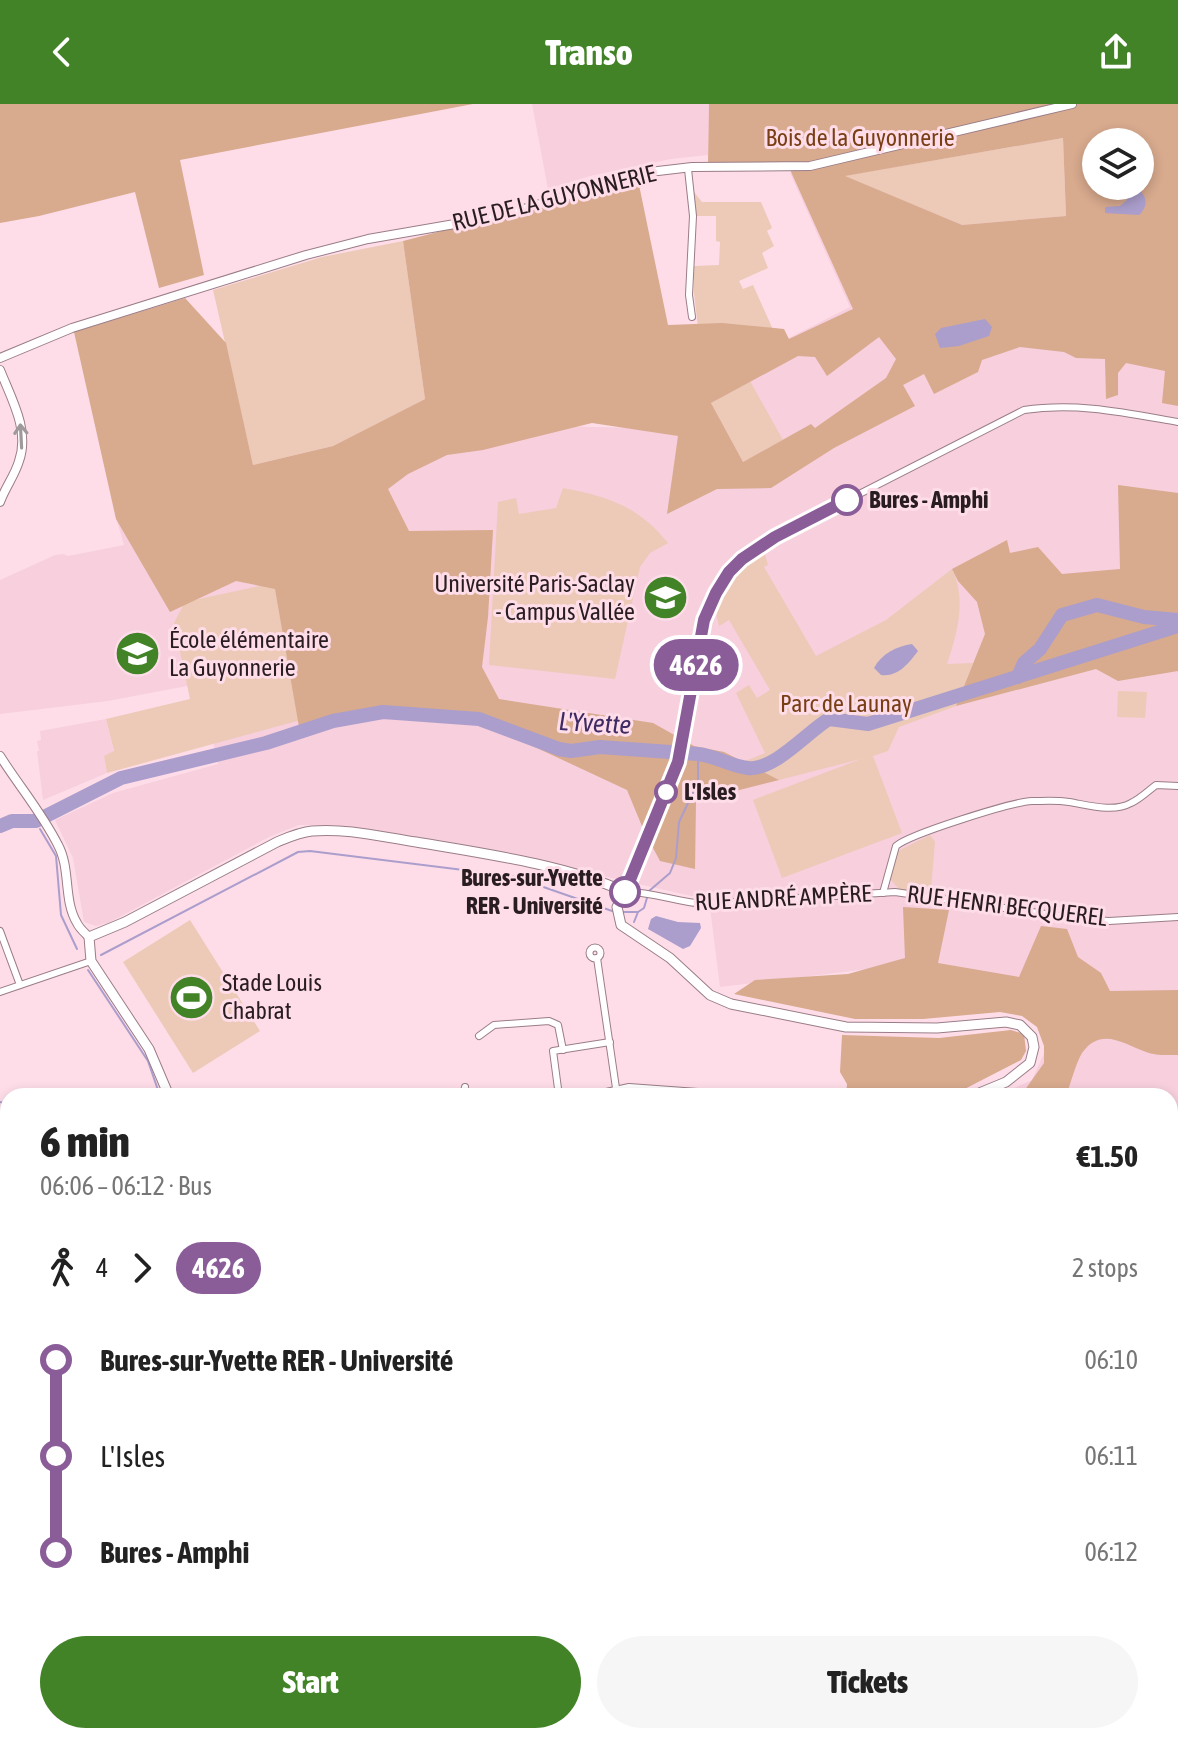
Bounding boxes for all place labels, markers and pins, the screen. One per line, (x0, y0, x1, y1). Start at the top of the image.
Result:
marker: Bures - Amphi (832, 485, 862, 515)
place label: Bures - Amphi (869, 486, 989, 513)
place label: Université Paris-Saclay - Campus Vallée (434, 570, 635, 625)
school or university icon: Université Paris-Saclay - Campus Vallée (642, 574, 690, 622)
place label: École élémentaire La Guyonnerie (169, 626, 329, 681)
school or university icon: École élémentaire La Guyonnerie (114, 630, 162, 678)
place label: L'Isles (684, 778, 737, 805)
marker: L'Isles (655, 781, 677, 803)
place label: Bures-sur-Yvette RER - Université (461, 864, 603, 919)
marker: Bures-sur-Yvette RER - Université (610, 877, 640, 907)
place label: Stade Louis Chabrat (222, 969, 322, 1024)
sports icon: Stade Louis Chabrat (167, 973, 215, 1021)

